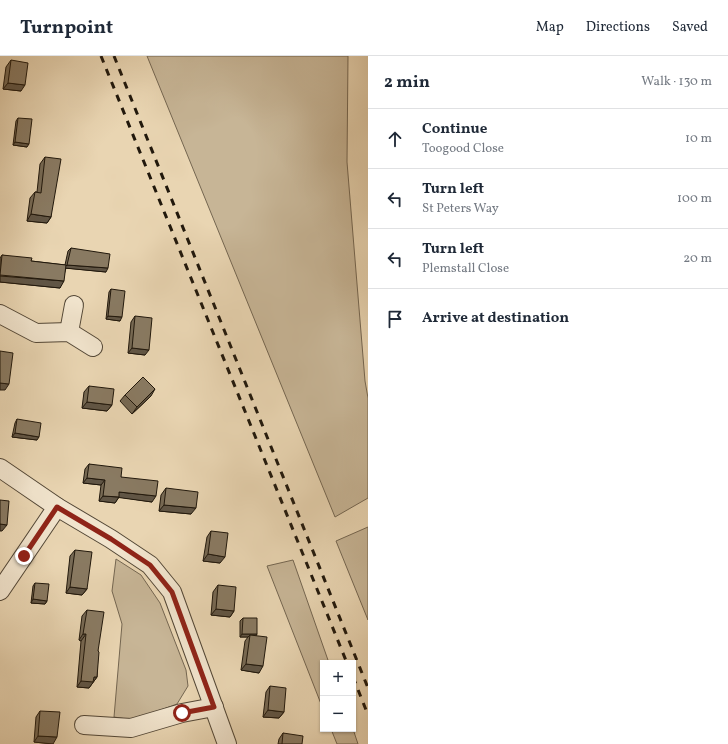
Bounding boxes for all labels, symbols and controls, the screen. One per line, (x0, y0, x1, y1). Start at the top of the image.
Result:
text: Turnpoint (20, 15, 113, 41)
text: Map (536, 18, 564, 37)
text: Directions (586, 18, 650, 37)
text: Saved (672, 18, 708, 37)
text: 2 min (384, 71, 430, 94)
text: Walk · 130 m (641, 73, 712, 91)
text: Continue (422, 119, 487, 140)
icon: ahead (384, 128, 406, 150)
text: 10 m (685, 130, 712, 148)
text: Toogood Close (422, 140, 504, 158)
text: Turn left (422, 179, 484, 200)
icon: left (384, 188, 406, 210)
text: 100 m (677, 190, 712, 208)
text: St Peters Way (422, 200, 499, 218)
text: Turn left (422, 239, 484, 260)
icon: left (384, 248, 406, 270)
text: 20 m (683, 250, 712, 268)
text: Plemstall Close (422, 260, 509, 278)
icon: arrive (384, 308, 406, 330)
text: Arrive at destination (422, 308, 569, 329)
route end (15, 547, 33, 565)
map controls (320, 660, 356, 732)
button: + (320, 660, 356, 696)
button: − (320, 696, 356, 732)
route start (173, 704, 191, 722)

